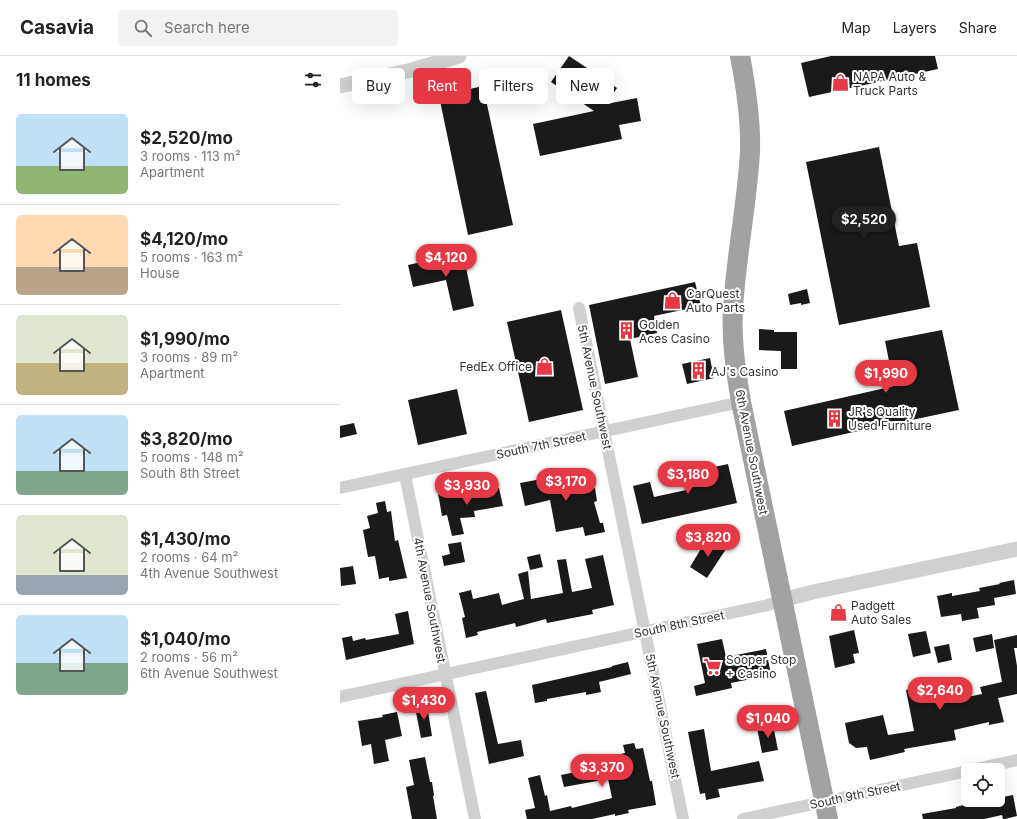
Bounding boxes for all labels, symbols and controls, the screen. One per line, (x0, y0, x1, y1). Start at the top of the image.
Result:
search box (118, 10, 398, 46)
text: Casavia (20, 16, 94, 39)
icon: search (132, 17, 154, 39)
text: Search here (164, 18, 250, 37)
text: Map (842, 19, 871, 36)
text: Layers (893, 19, 937, 36)
text: Share (959, 19, 997, 36)
chip: Buy (352, 68, 405, 104)
chip: Rent (413, 68, 471, 104)
chip: Filters (479, 68, 548, 104)
chip: New (556, 68, 614, 104)
icon: filters (302, 69, 324, 91)
place label: NAPA Auto & Truck Parts (853, 69, 927, 98)
text: 11 homes (16, 70, 91, 90)
shop icon: NAPA Auto & Truck Parts (830, 73, 850, 93)
text: $2,520/mo (140, 128, 233, 148)
icon: home (48, 130, 96, 178)
text: 3 rooms · 113 m² (140, 148, 241, 164)
text: Apartment (140, 164, 205, 180)
pin: $2,520 (831, 206, 897, 240)
text: $2,520 (841, 211, 887, 227)
text: $4,120/mo (140, 229, 228, 249)
icon: home (48, 231, 96, 279)
pin: $4,120 (413, 244, 479, 278)
text: 5 rooms · 163 m² (140, 249, 243, 265)
text: $4,120 (425, 249, 467, 265)
text: House (140, 265, 180, 281)
place label: CarQuest Auto Parts (686, 286, 745, 315)
shop icon: CarQuest Auto Parts (663, 290, 683, 310)
place label: Golden Aces Casino (639, 317, 710, 346)
building icon: Golden Aces Casino (616, 321, 636, 341)
street label: 5th Avenue Southwest (574, 323, 616, 451)
text: $1,990/mo (140, 329, 230, 349)
icon: home (48, 331, 96, 379)
text: 3 rooms · 89 m² (140, 349, 238, 365)
shop icon: FedEx Office (535, 356, 555, 376)
place label: FedEx Office (460, 359, 532, 374)
pin: $1,990 (853, 360, 919, 394)
building icon: AJ's Casino (688, 361, 708, 381)
place label: AJ's Casino (711, 364, 778, 379)
text: Apartment (140, 365, 205, 381)
text: $1,990 (864, 365, 908, 381)
street label: 6th Avenue Southwest (732, 388, 772, 516)
place label: JR's Quality Used Furniture (848, 404, 932, 433)
building icon: JR's Quality Used Furniture (825, 408, 845, 428)
street label: South 7th Street (495, 428, 587, 462)
text: $3,820/mo (140, 429, 233, 449)
icon: home (48, 431, 96, 479)
text: 5 rooms · 148 m² (140, 449, 244, 465)
pin: $3,180 (655, 461, 721, 495)
text: South 8th Street (140, 465, 240, 481)
text: $3,180 (667, 466, 709, 482)
pin: $3,170 (533, 468, 599, 502)
pin: $3,930 (434, 472, 500, 506)
text: $3,170 (545, 473, 587, 489)
text: $3,930 (444, 477, 490, 493)
pin: $3,820 (675, 524, 741, 558)
text: $1,430/mo (140, 529, 231, 549)
text: $3,820 (685, 529, 731, 545)
icon: home (48, 531, 96, 579)
street label: 4th Avenue Southwest (410, 536, 450, 664)
text: 2 rooms · 64 m² (140, 549, 238, 565)
text: 4th Avenue Southwest (140, 565, 278, 581)
place label: Padgett Auto Sales (851, 598, 911, 627)
shop icon: Padgett Auto Sales (828, 602, 848, 622)
street label: South 8th Street (632, 607, 726, 641)
text: $1,040/mo (140, 629, 231, 649)
icon: home (48, 631, 96, 679)
text: 2 rooms · 56 m² (140, 649, 238, 665)
street label: 5th Avenue Southwest (642, 652, 684, 780)
place label: Sooper Stop + Casino (726, 652, 796, 681)
supermarket icon: Sooper Stop + Casino (703, 656, 723, 676)
text: 6th Avenue Southwest (140, 665, 278, 681)
pin: $2,640 (907, 677, 973, 711)
text: $2,640 (917, 682, 963, 698)
pin: $1,430 (391, 687, 457, 721)
text: $1,430 (402, 692, 446, 708)
pin: $1,040 (735, 705, 801, 739)
text: $1,040 (746, 710, 790, 726)
pin: $3,370 (569, 754, 635, 788)
text: $3,370 (579, 759, 625, 775)
map controls (961, 763, 1005, 807)
button: locate (961, 763, 1005, 807)
street label: South 9th Street (808, 778, 902, 812)

